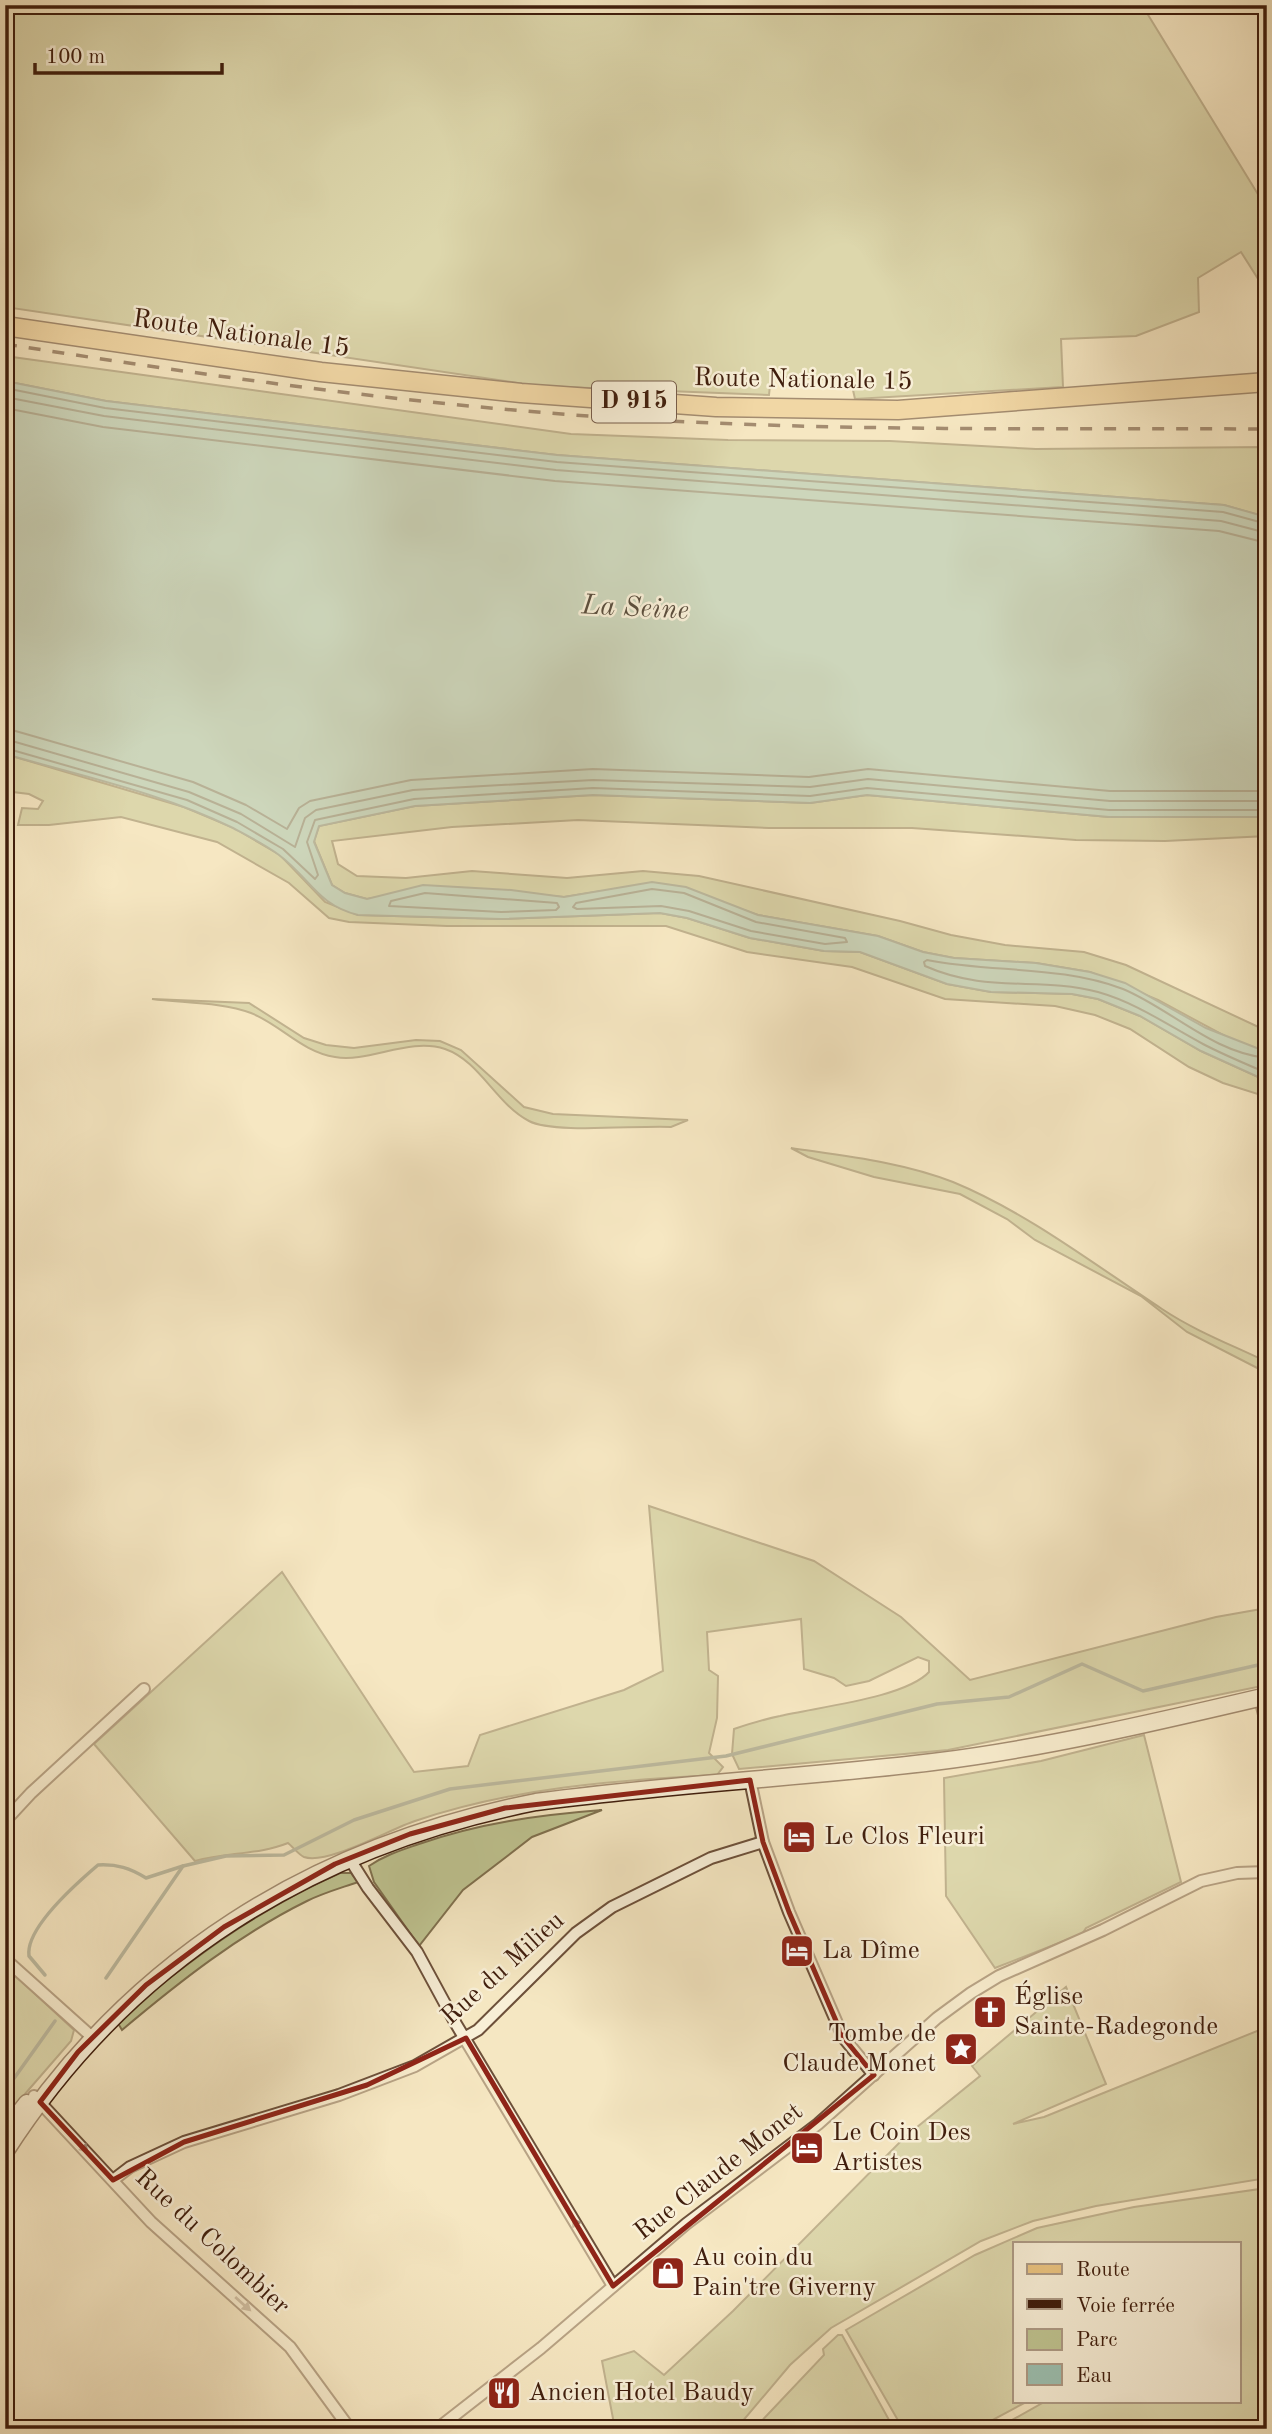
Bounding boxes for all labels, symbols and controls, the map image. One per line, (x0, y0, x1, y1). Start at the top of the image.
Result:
scale bar (35, 32, 222, 76)
text: 100 m (46, 47, 105, 68)
street label: Route Nationale 15 (131, 306, 351, 362)
street label: Route Nationale 15 (693, 365, 913, 395)
road number: D 915 (592, 382, 676, 422)
water label: La Seine (580, 592, 689, 626)
hotel icon: Le Clos Fleuri (780, 1818, 818, 1856)
place label: Le Clos Fleuri (824, 1824, 985, 1850)
street label: Rue du Milieu (437, 1907, 569, 2031)
hotel icon: La Dîme (778, 1932, 816, 1970)
place label: La Dîme (822, 1938, 920, 1964)
place label: Église Sainte-Radegonde (1014, 1980, 1218, 2040)
church icon: Église Sainte-Radegonde (971, 1993, 1009, 2031)
place label: Tombe de Claude Monet (782, 2021, 936, 2077)
place icon: Tombe de Claude Monet (942, 2030, 980, 2068)
street label: Rue Claude Monet (630, 2098, 808, 2246)
place label: Le Coin Des Artistes (832, 2120, 971, 2176)
hotel icon: Le Coin Des Artistes (788, 2129, 826, 2167)
one-way arrow (72, 2136, 88, 2153)
street label: Rue du Colombier (130, 2164, 294, 2320)
one-way arrow (572, 2218, 584, 2237)
legend (1013, 2242, 1240, 2402)
place label: Au coin du Pain'tre Giverny (692, 2245, 877, 2301)
shop icon: Au coin du Pain'tre Giverny (649, 2254, 687, 2292)
text: Route (1076, 2260, 1130, 2281)
one-way arrow (234, 2296, 252, 2312)
text: Voie ferrée (1076, 2296, 1175, 2317)
text: Parc (1076, 2330, 1118, 2351)
text: Eau (1076, 2366, 1112, 2387)
restaurant icon: Ancien Hotel Baudy (485, 2374, 523, 2412)
place label: Ancien Hotel Baudy (528, 2380, 755, 2406)

